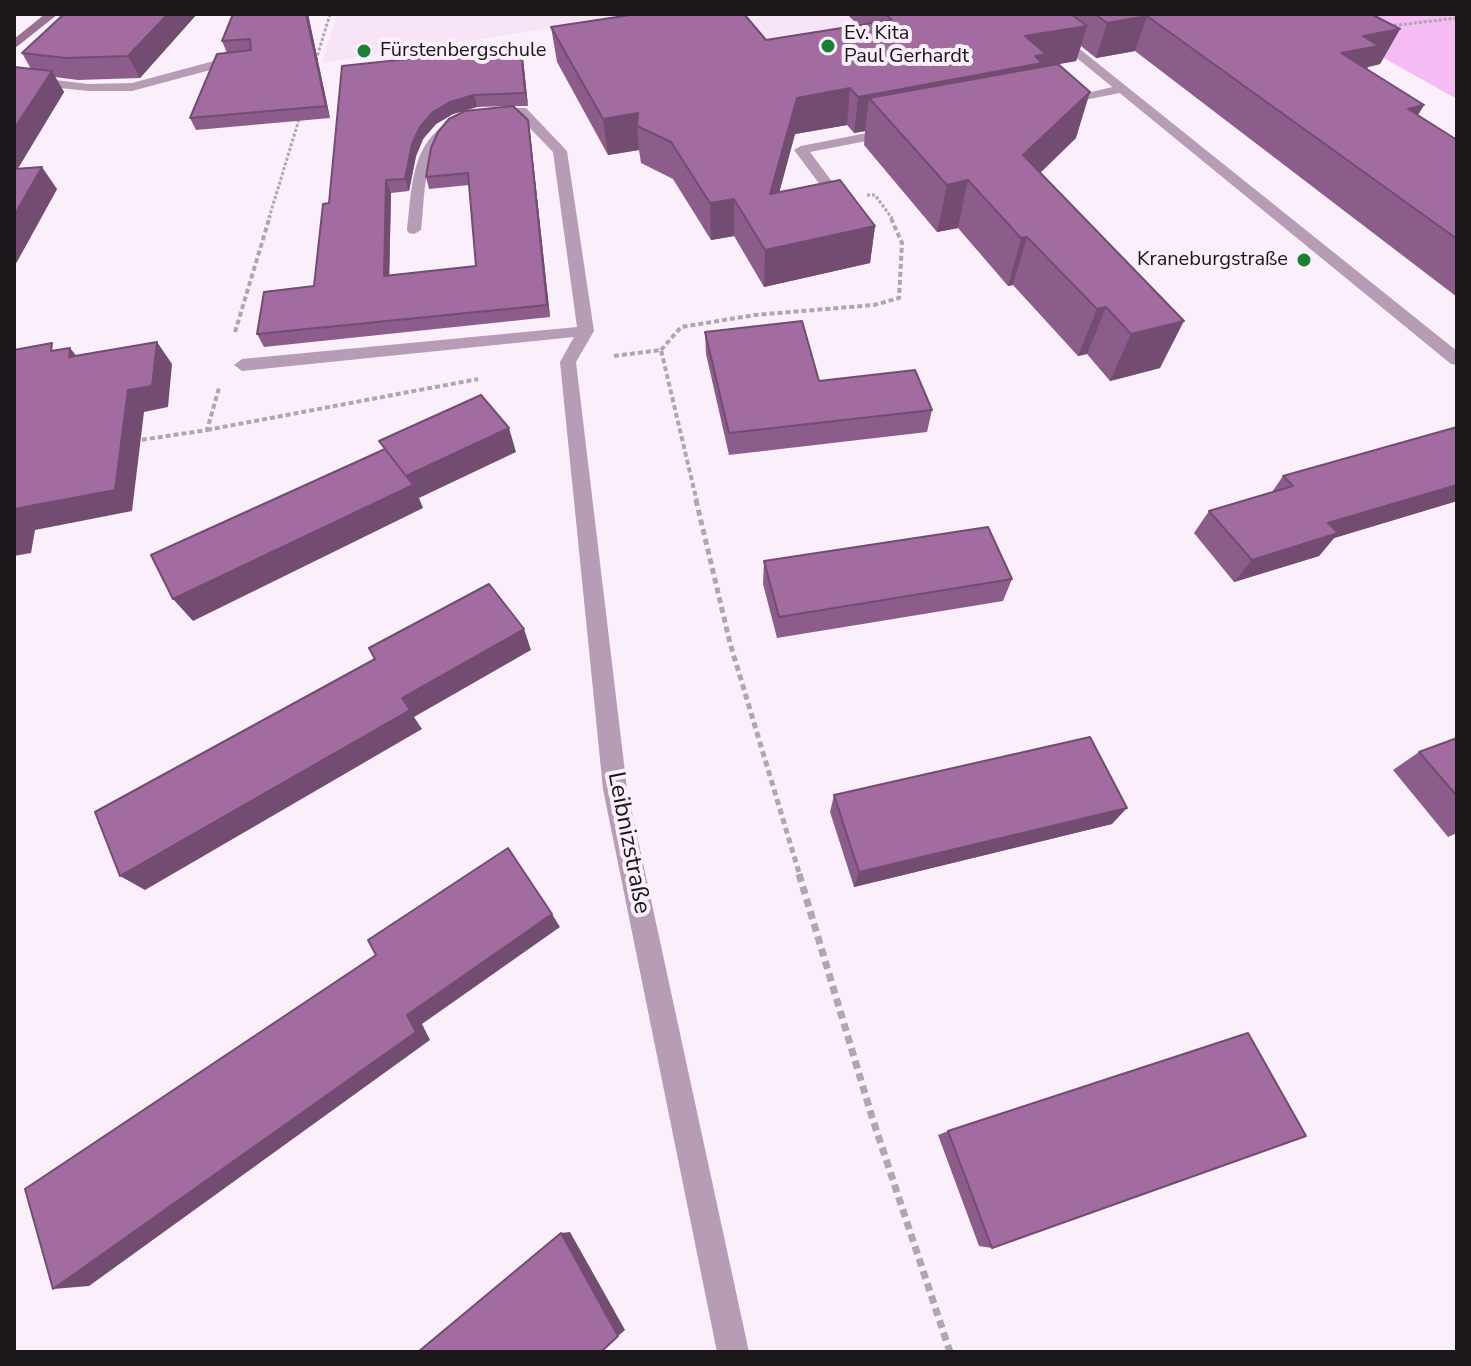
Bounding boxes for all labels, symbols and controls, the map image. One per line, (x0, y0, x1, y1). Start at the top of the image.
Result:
place label: Ev. Kita Paul Gerhardt (844, 22, 969, 69)
marker: Ev. Kita Paul Gerhardt (819, 37, 837, 55)
place label: Fürstenbergschule (380, 39, 546, 63)
marker: Fürstenbergschule (355, 42, 373, 60)
place label: Kraneburgstraße (1137, 248, 1288, 272)
marker: Kraneburgstraße (1295, 251, 1313, 269)
street label: Leibnizstraße (600, 770, 656, 916)

